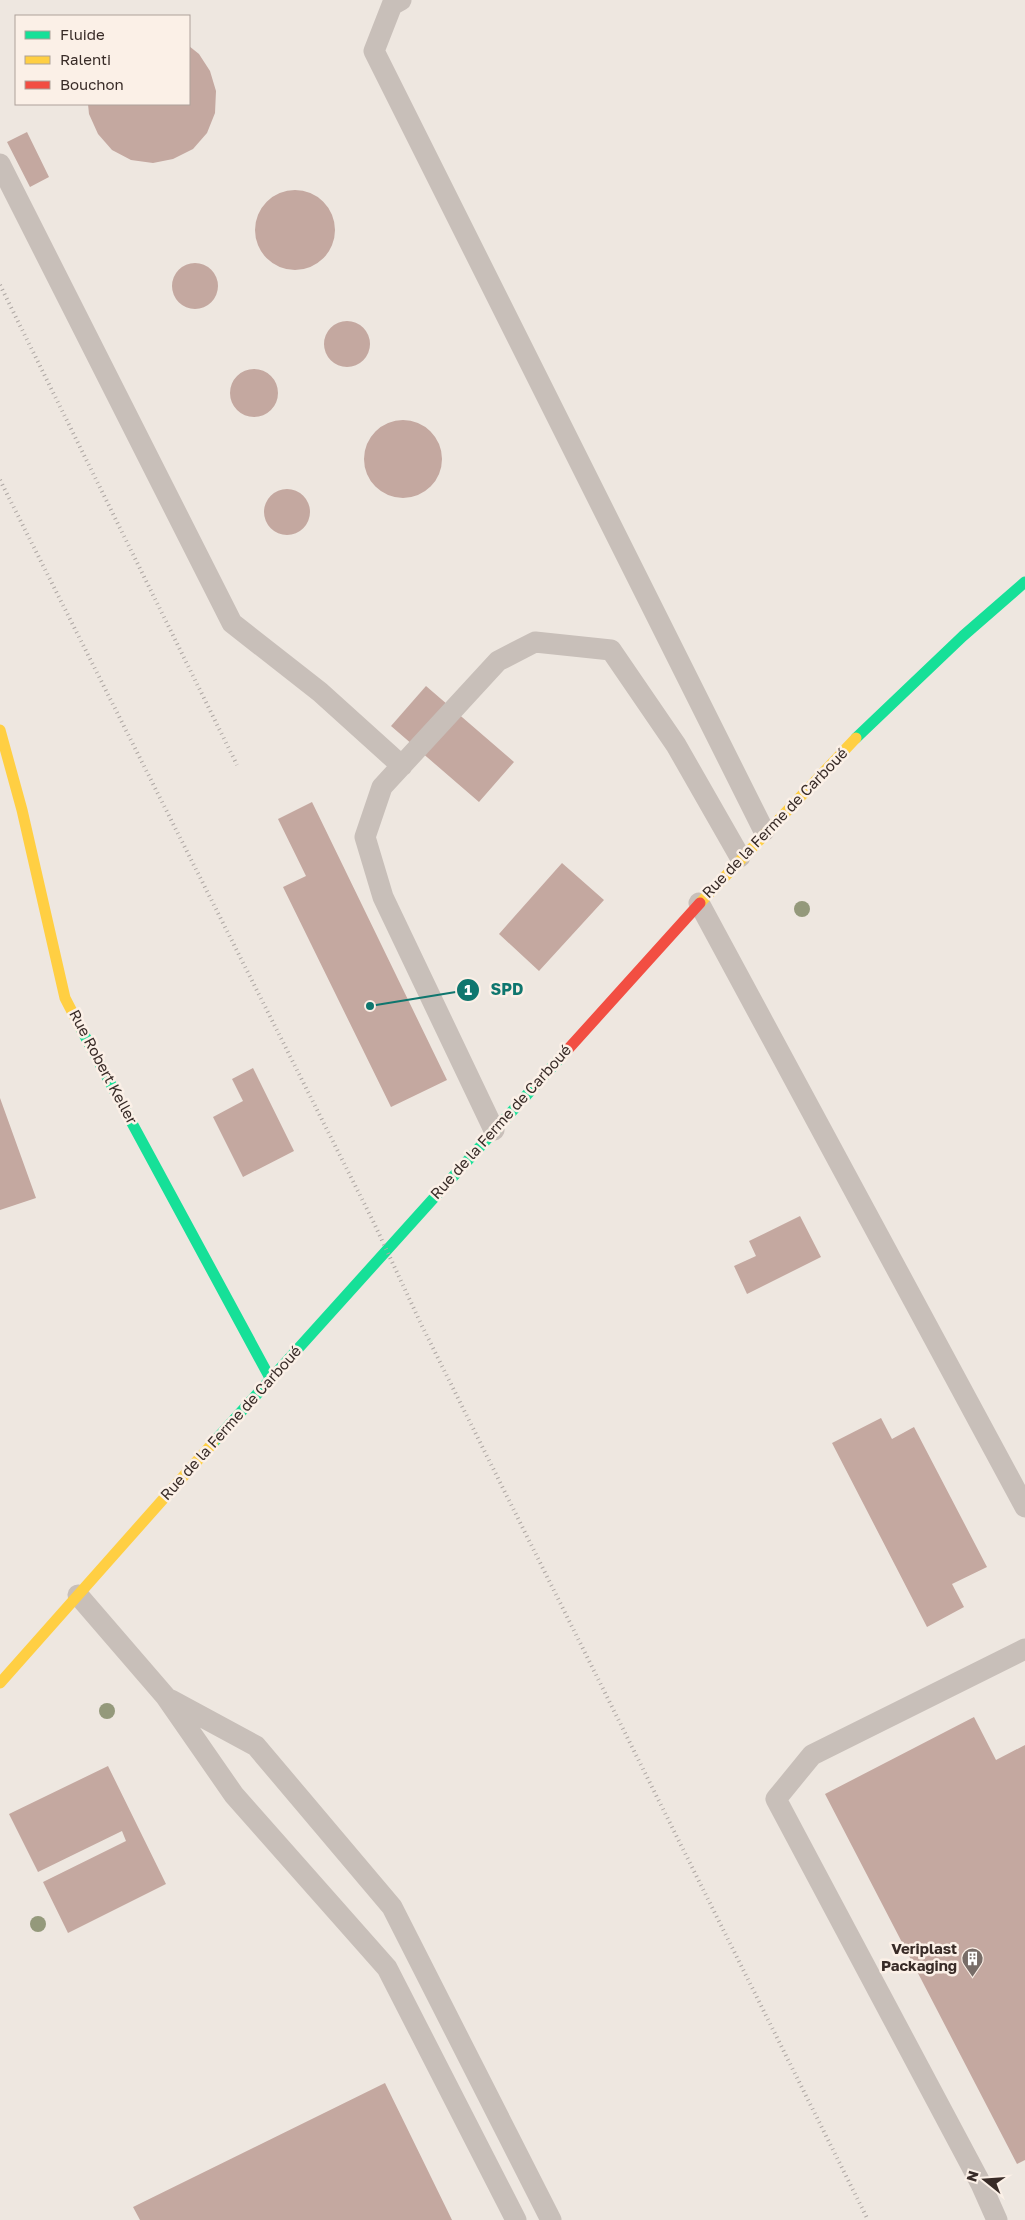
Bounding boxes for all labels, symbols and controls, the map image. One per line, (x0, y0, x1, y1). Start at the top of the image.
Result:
legend (15, 15, 190, 105)
text: Fluide (60, 25, 105, 43)
text: Ralenti (60, 50, 111, 68)
text: Bouchon (60, 75, 124, 93)
street label: Rue de la Ferme de Carboué (698, 743, 851, 901)
callout: SPD (456, 974, 534, 1005)
text: SPD (491, 979, 523, 999)
text: 1 (464, 980, 472, 998)
street label: Rue Robert Keller (66, 1006, 142, 1127)
street label: Rue de la Ferme de Carboué (426, 1040, 575, 1202)
street label: Rue de la Ferme de Carboué (156, 1341, 305, 1503)
place label: Veriplast Packaging (881, 1939, 957, 1974)
building icon: Veriplast Packaging (961, 1946, 985, 1977)
north arrow (960, 2155, 1010, 2205)
text: N (962, 2168, 982, 2184)

